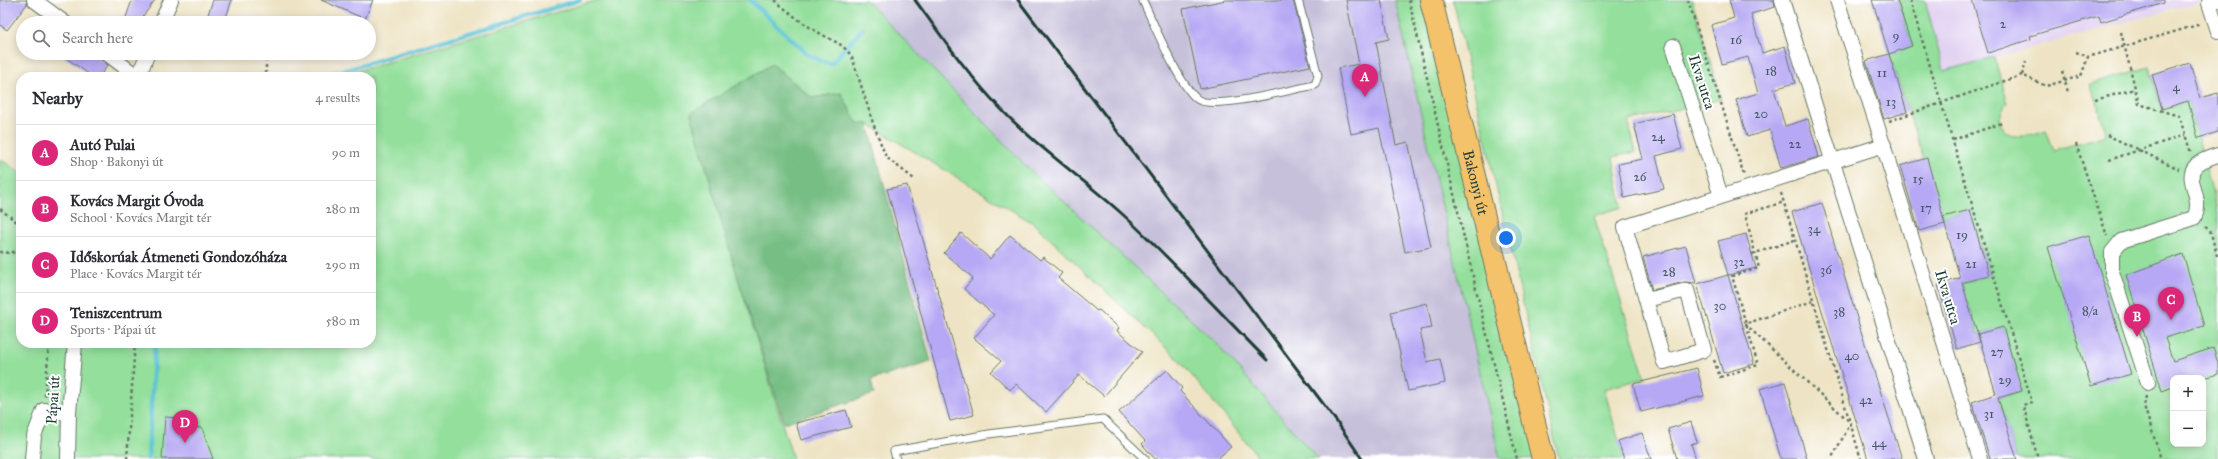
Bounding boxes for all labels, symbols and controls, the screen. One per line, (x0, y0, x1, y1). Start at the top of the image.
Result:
search box (16, 16, 376, 60)
house number: 2 (2000, 16, 2007, 32)
icon: search (30, 27, 52, 49)
house number: 9 (1893, 28, 1900, 44)
text: Search here (62, 29, 133, 47)
house number: 16 (1730, 32, 1742, 48)
street label: Ikva utca (1685, 53, 1719, 112)
house number: 18 (1765, 63, 1777, 79)
pin: A (1352, 64, 1378, 97)
house number: 11 (1877, 65, 1887, 81)
house number: 4 (2172, 79, 2180, 95)
text: Nearby (32, 88, 83, 109)
text: 4 results (315, 90, 360, 106)
house number: 13 (1886, 94, 1896, 110)
house number: 20 (1754, 106, 1768, 122)
house number: 24 (1651, 129, 1666, 145)
text: Autó Pulai (70, 136, 135, 154)
house number: 22 (1789, 136, 1802, 152)
text: A (41, 145, 49, 161)
text: 90 m (332, 145, 360, 161)
street label: Bakonyi út (1459, 148, 1492, 218)
text: Shop · Bakonyi út (70, 154, 164, 170)
house number: 26 (1633, 169, 1647, 185)
house number: 15 (1912, 171, 1924, 187)
text: Kovács Margit Óvoda (70, 192, 204, 210)
house number: 17 (1920, 200, 1932, 216)
text: B (41, 201, 49, 217)
text: 280 m (325, 201, 360, 217)
text: School · Kovács Margit tér (70, 210, 211, 226)
house number: 34 (1808, 221, 1821, 237)
house number: 19 (1956, 227, 1968, 243)
your location (1496, 228, 1516, 248)
text: Időskorúak Átmeneti Gondozóháza (70, 248, 287, 266)
house number: 32 (1733, 254, 1745, 270)
house number: 21 (1965, 256, 1977, 272)
text: C (41, 257, 49, 273)
text: 290 m (325, 257, 360, 273)
house number: 36 (1820, 262, 1832, 278)
house number: 28 (1662, 264, 1676, 280)
text: Place · Kovács Margit tér (70, 266, 202, 282)
street label: Ikva utca (1931, 268, 1965, 327)
pin: C (2158, 287, 2184, 320)
house number: 30 (1714, 298, 1726, 314)
house number: 8/a (2082, 303, 2098, 319)
text: Teniszcentrum (70, 304, 162, 322)
house number: 38 (1833, 304, 1845, 320)
pin: B (2124, 304, 2150, 337)
text: D (40, 313, 50, 329)
text: 580 m (326, 313, 360, 329)
text: Sports · Pápai út (70, 322, 156, 338)
house number: 27 (1991, 344, 2004, 360)
house number: 40 (1845, 348, 1859, 364)
house number: 29 (1998, 372, 2012, 388)
street label: Pápai út (42, 374, 64, 425)
map controls (2170, 375, 2206, 447)
button: + (2170, 375, 2206, 411)
house number: 42 (1859, 392, 1873, 408)
house number: 31 (1984, 406, 1994, 422)
pin: D (172, 410, 198, 443)
button: − (2170, 411, 2206, 447)
house number: 44 (1872, 435, 1887, 451)

